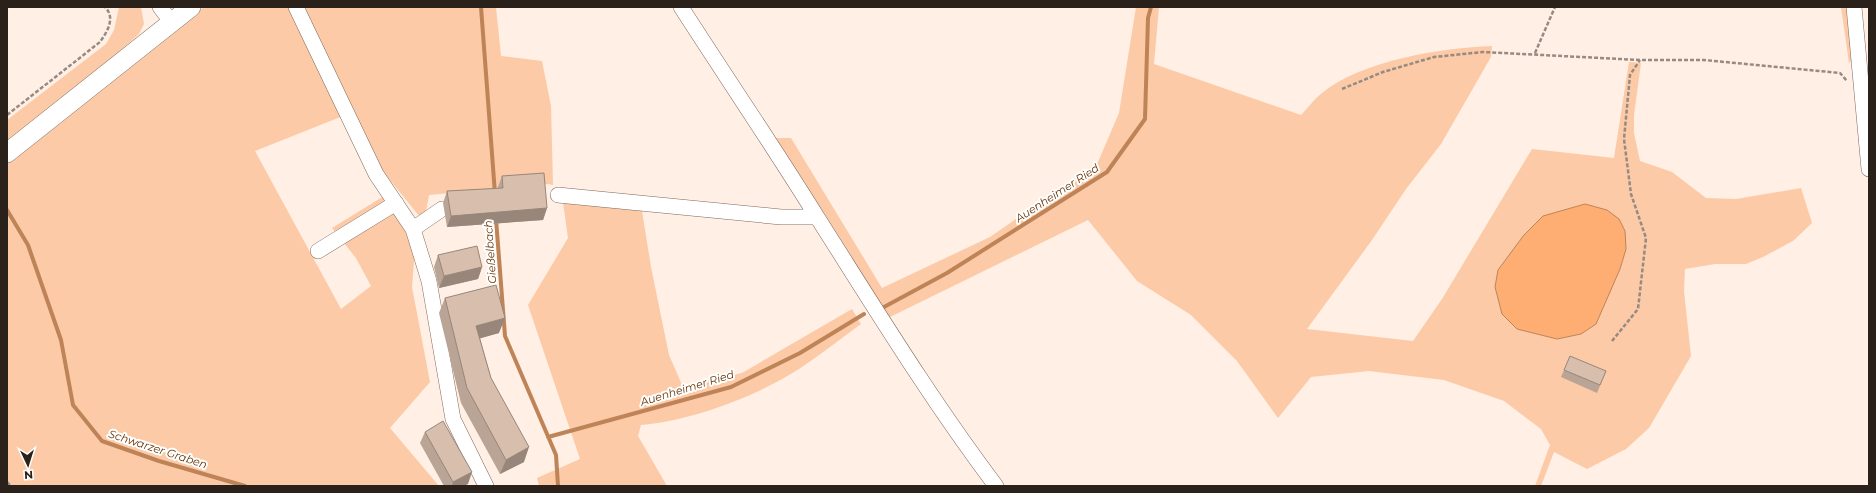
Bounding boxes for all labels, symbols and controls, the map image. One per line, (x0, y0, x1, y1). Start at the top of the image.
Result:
water label: Auenheimer Ried (1012, 160, 1102, 226)
water label: Gießelbach (481, 220, 499, 284)
water label: Auenheimer Ried (638, 367, 736, 409)
water label: Schwarzer Graben (107, 426, 209, 472)
north arrow (8, 445, 48, 485)
text: N (24, 468, 34, 482)

